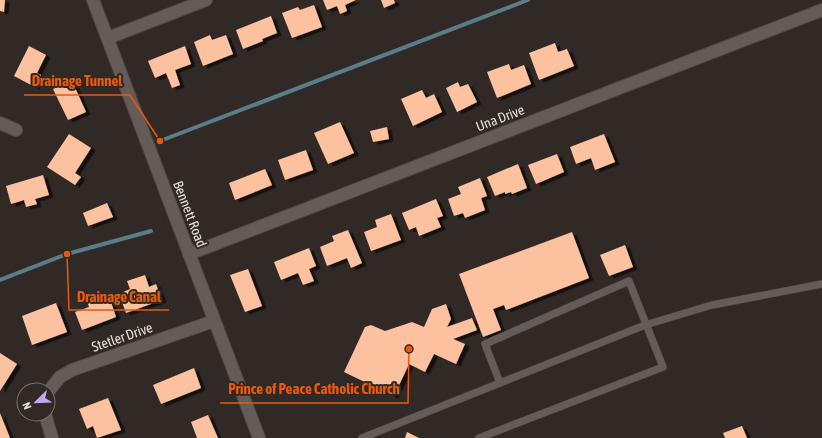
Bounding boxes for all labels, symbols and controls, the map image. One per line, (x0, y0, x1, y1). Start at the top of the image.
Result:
callout: Drainage Tunnel (24, 68, 130, 95)
text: Drainage Tunnel (32, 72, 123, 89)
street label: Una Drive (473, 101, 527, 135)
street label: Bennett Road (170, 179, 210, 249)
callout: Drainage Canal (69, 283, 169, 310)
text: Drainage Canal (77, 288, 162, 305)
street label: Stetler Drive (89, 319, 155, 355)
callout: Prince of Peace Catholic Church (220, 376, 408, 403)
text: Prince of Peace Catholic Church (228, 380, 400, 397)
north arrow (16, 382, 56, 422)
text: N (20, 401, 34, 411)

